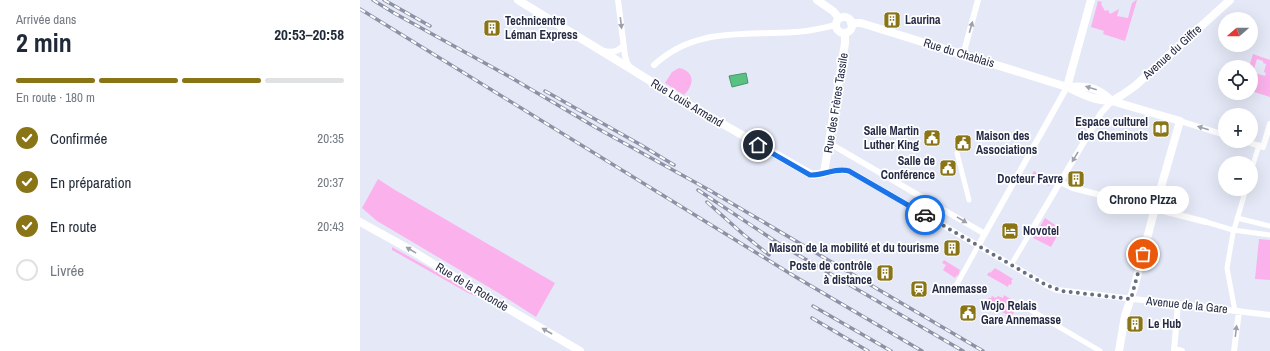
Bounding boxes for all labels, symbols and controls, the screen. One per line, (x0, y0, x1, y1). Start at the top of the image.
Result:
building icon: Laurina (882, 10, 902, 30)
text: Arrivée dans (16, 11, 76, 28)
place label: Laurina (905, 12, 941, 28)
north arrow (1218, 12, 1258, 52)
map controls (1218, 12, 1258, 196)
place label: Technicentre Léman Express (505, 13, 578, 43)
one-way arrow (617, 17, 624, 29)
building icon: Technicentre Léman Express (482, 18, 502, 38)
one-way arrow (968, 21, 974, 33)
street label: Avenue du Giffre (1138, 21, 1205, 83)
text: 20:53–20:58 (274, 24, 344, 45)
text: 2 min (16, 25, 72, 60)
street label: Rue du Chablais (922, 35, 996, 71)
street label: Rue des Frères Tassile (820, 52, 852, 154)
button: locate (1218, 60, 1258, 100)
street label: Rue Louis Armand (648, 75, 726, 131)
one-way arrow (1085, 85, 1097, 91)
text: En route · 180 m (16, 89, 95, 106)
button: + (1218, 108, 1258, 148)
place label: Espace culturel des Cheminots (1075, 114, 1149, 144)
library icon: Espace culturel des Cheminots (1151, 119, 1171, 139)
place label: Salle Martin Luther King (864, 123, 919, 153)
one-way arrow (1196, 125, 1208, 131)
icon: check (16, 127, 38, 149)
text: Confirmée (50, 128, 107, 149)
pin (741, 128, 775, 162)
public building icon: Salle Martin Luther King (922, 128, 942, 148)
place label: Maison des Associations (976, 128, 1038, 158)
text: 20:35 (317, 130, 344, 147)
public building icon: Maison des Associations (953, 133, 973, 153)
icon: home (747, 134, 769, 156)
one-way arrow (1071, 151, 1078, 163)
place label: Salle de Conférence (881, 153, 936, 183)
button: − (1218, 156, 1258, 196)
public building icon: Salle de Conférence (938, 158, 958, 178)
building icon: Docteur Favre (1066, 169, 1086, 189)
icon: check (16, 171, 38, 193)
place label: Docteur Favre (997, 171, 1064, 187)
text: En préparation (50, 172, 131, 193)
text: 20:37 (317, 174, 344, 191)
callout: Chrono PIzza (1097, 186, 1189, 214)
text: Chrono PIzza (1109, 191, 1177, 208)
courier (905, 195, 945, 235)
icon: car (914, 204, 936, 226)
icon: check (16, 215, 38, 237)
text: En route (50, 216, 97, 237)
one-way arrow (956, 217, 968, 224)
text: 20:43 (317, 218, 344, 235)
hotel icon: Novotel (1000, 221, 1020, 241)
place label: Novotel (1023, 223, 1059, 239)
pin (1126, 237, 1160, 271)
building icon: Maison de la mobilité et du tourisme (942, 238, 962, 258)
place label: Maison de la mobilité et du tourisme (769, 240, 940, 256)
icon: bag (1132, 243, 1154, 265)
one-way arrow (405, 247, 417, 254)
place label: Poste de contrôle à distance (789, 258, 873, 288)
street label: Rue de la Rotonde (433, 259, 511, 315)
text: Livrée (50, 260, 84, 281)
building icon: Poste de contrôle à distance (875, 263, 895, 283)
station icon: Annemasse (909, 279, 929, 299)
place label: Annemasse (932, 281, 988, 297)
street label: Avenue de la Gare (1144, 293, 1229, 317)
place label: Wojo Relais Gare Annemasse (981, 298, 1062, 328)
public building icon: Wojo Relais Gare Annemasse (958, 303, 978, 323)
building icon: Le Hub (1125, 314, 1145, 334)
place label: Le Hub (1148, 316, 1181, 332)
one-way arrow (1233, 325, 1239, 337)
one-way arrow (541, 328, 553, 335)

